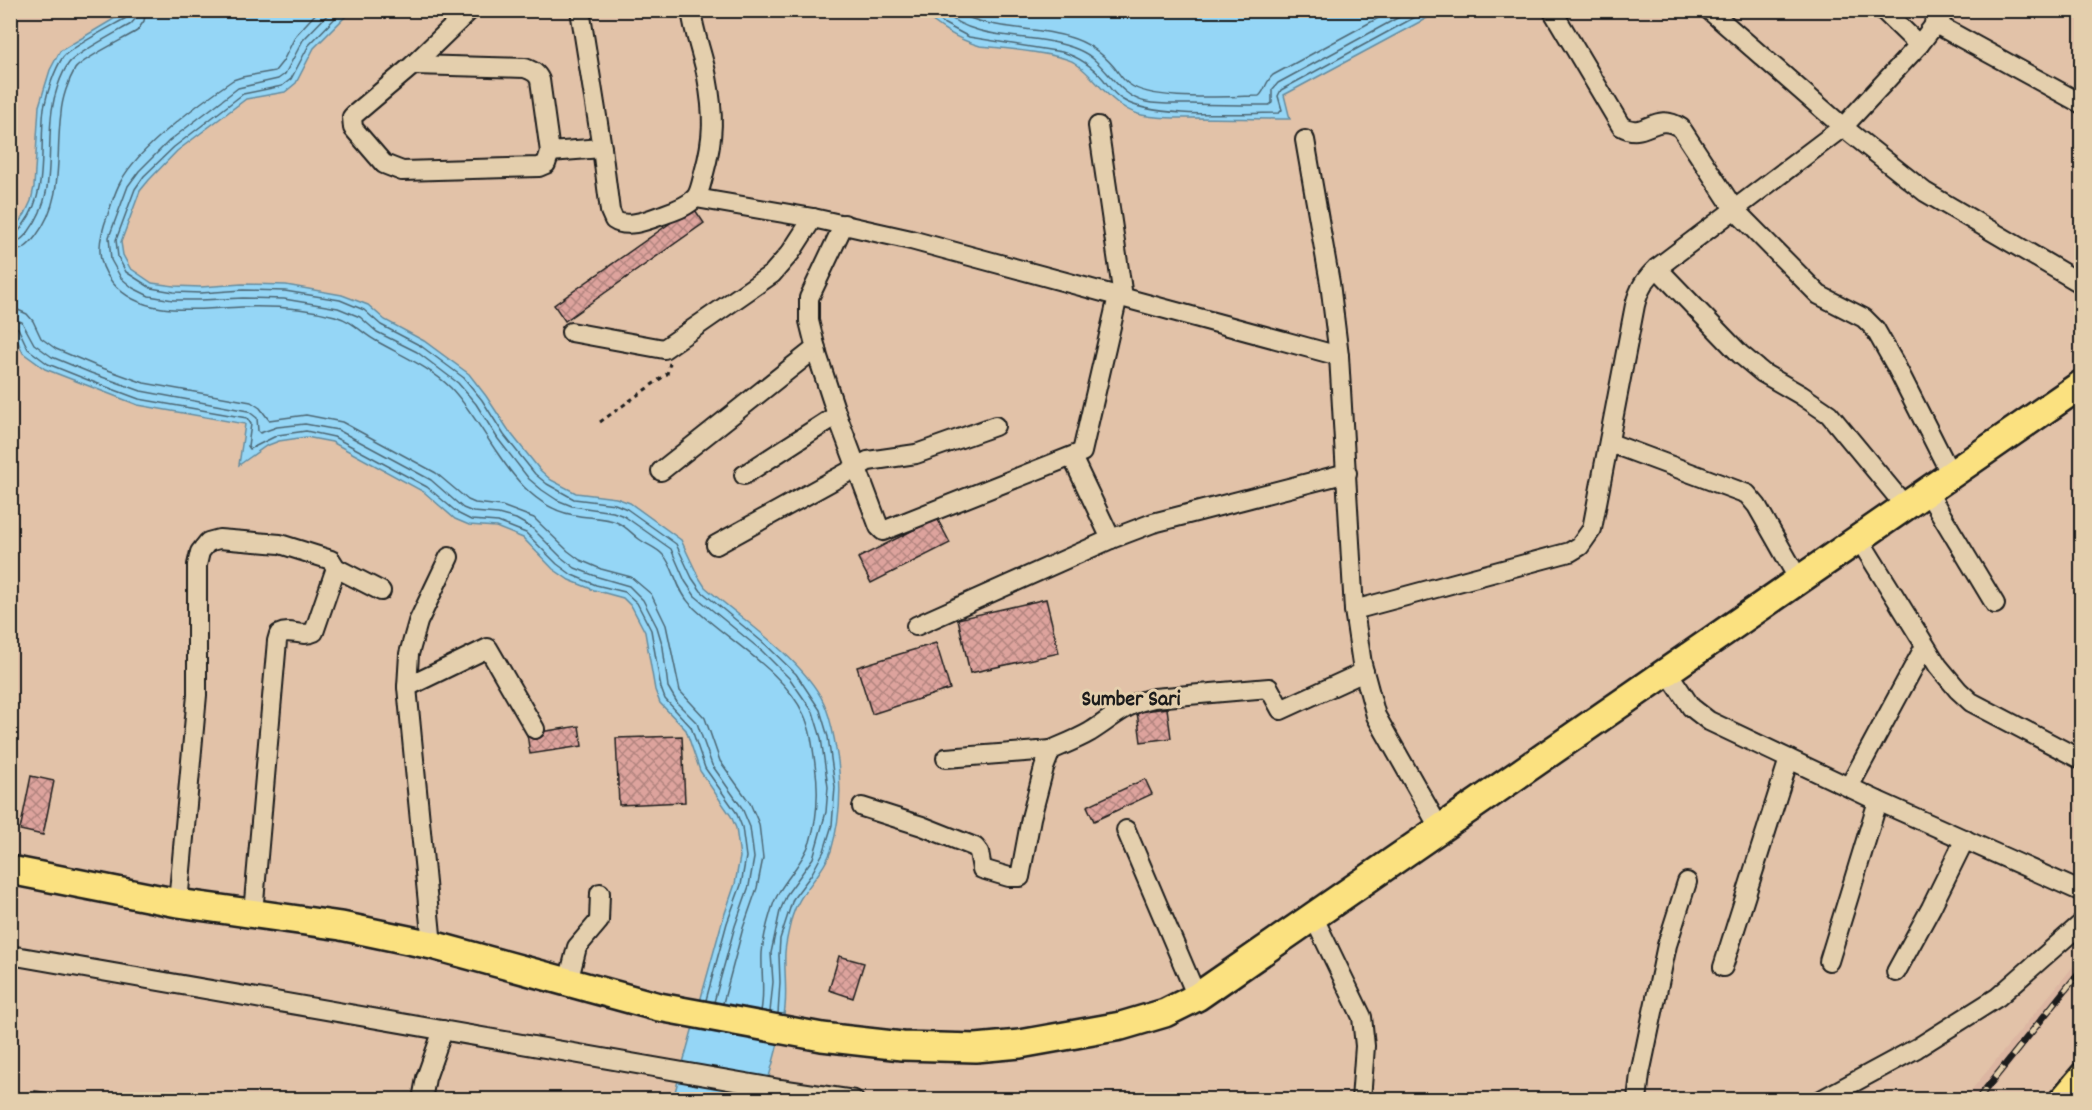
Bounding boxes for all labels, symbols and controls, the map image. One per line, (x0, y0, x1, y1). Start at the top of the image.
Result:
district label: Sumber Sari (1082, 685, 1180, 716)

